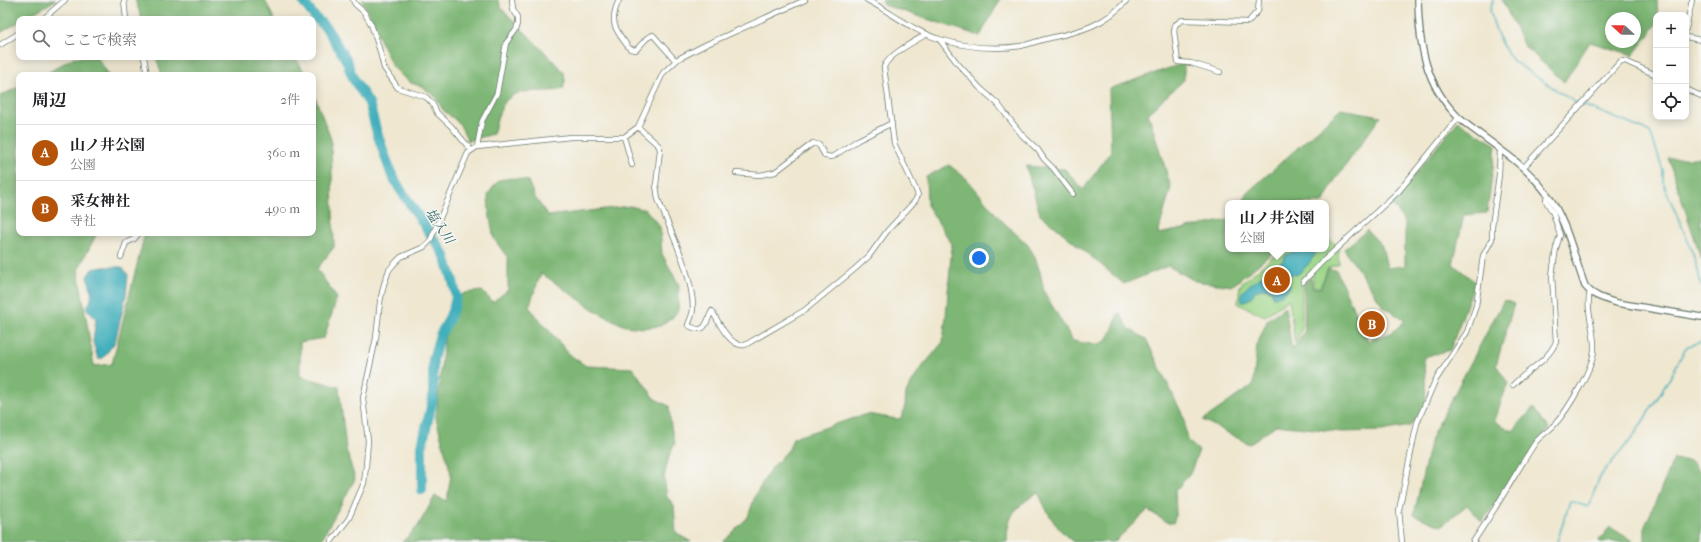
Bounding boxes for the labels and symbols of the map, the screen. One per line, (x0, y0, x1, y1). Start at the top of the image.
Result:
north arrow (1605, 12, 1641, 48)
water label: 塩入川 (423, 206, 458, 248)
your location (969, 248, 989, 268)
pin: A (1264, 265, 1290, 295)
pin: B (1359, 309, 1385, 339)

